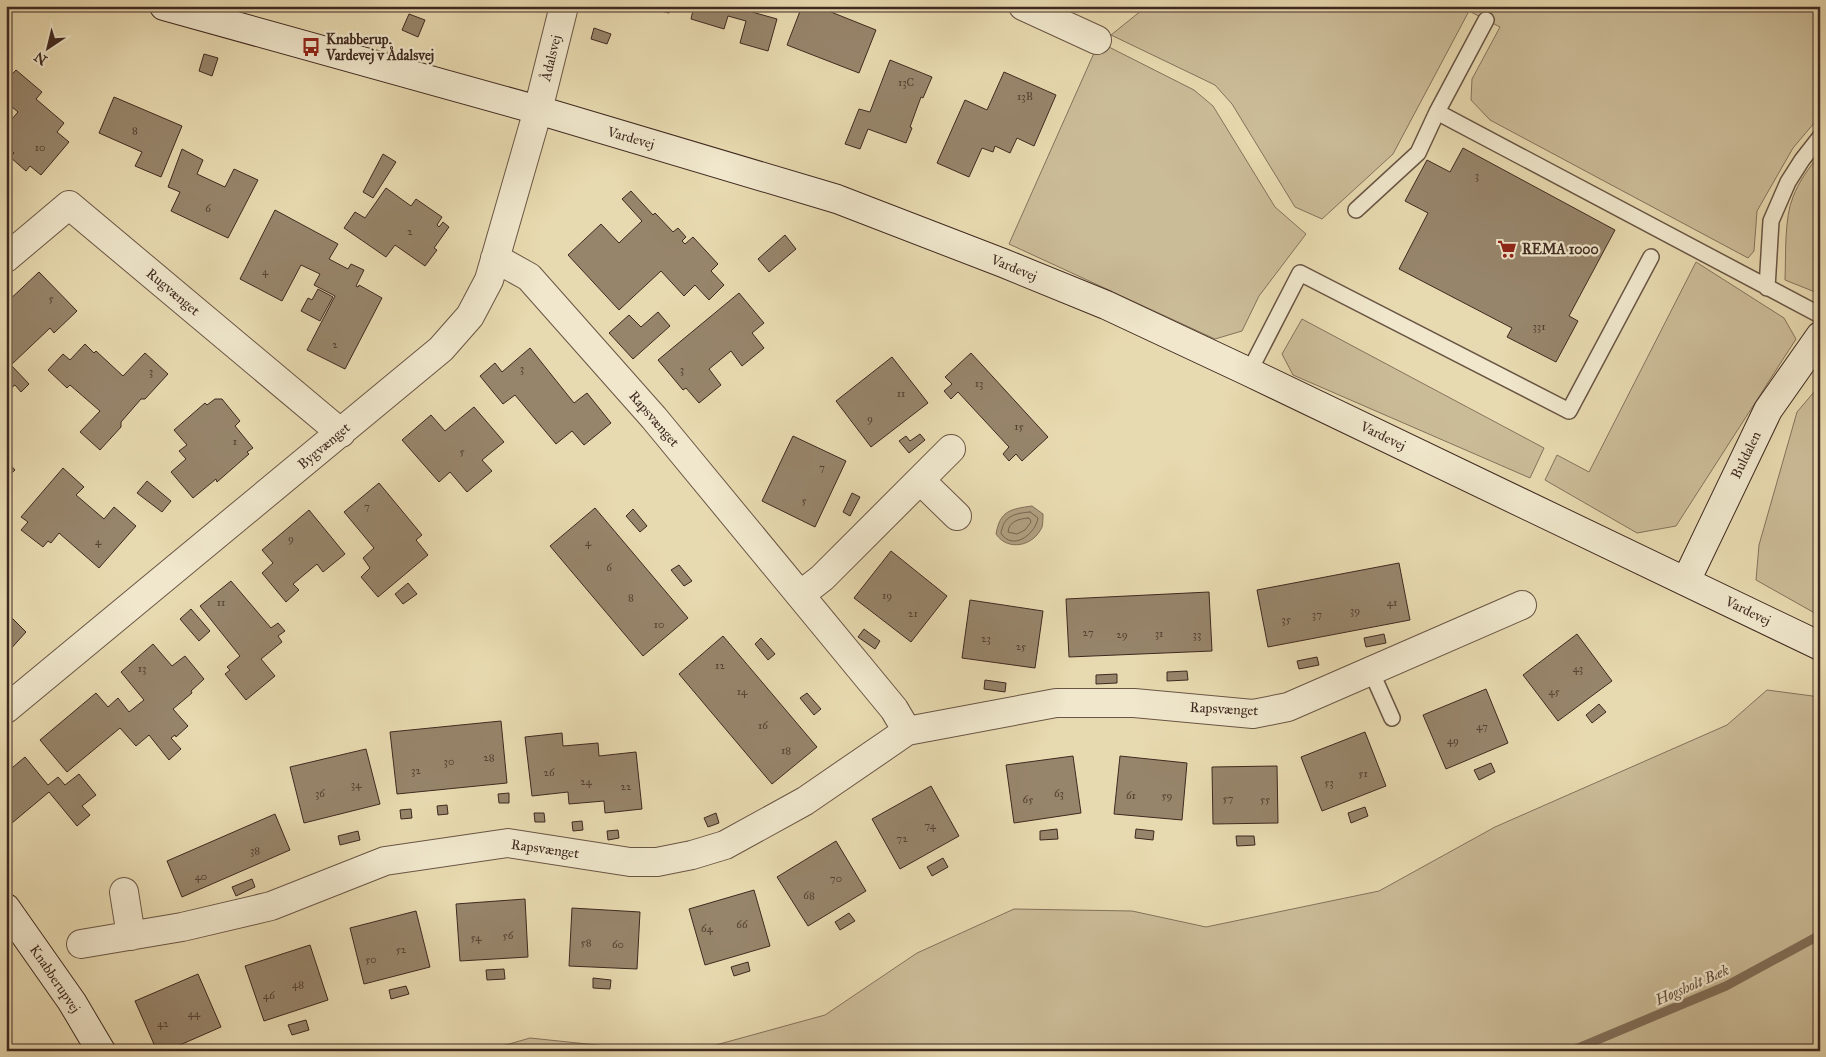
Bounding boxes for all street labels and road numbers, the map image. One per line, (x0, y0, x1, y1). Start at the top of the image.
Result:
street label: Ådalsvej (536, 33, 565, 84)
street label: Vardevej (604, 123, 657, 153)
street label: Vardevej (987, 251, 1040, 285)
street label: Rugvænget (143, 265, 203, 319)
street label: Rapsvænget (625, 388, 683, 450)
street label: Vardevej (1357, 417, 1408, 454)
street label: Bygvænget (294, 419, 354, 473)
street label: Buldalen (1727, 428, 1765, 481)
street label: Vardevej (1722, 592, 1773, 629)
street label: Rapsvænget (1189, 699, 1259, 719)
street label: Rapsvænget (510, 836, 580, 862)
street label: Knabberupvej (26, 942, 84, 1016)

